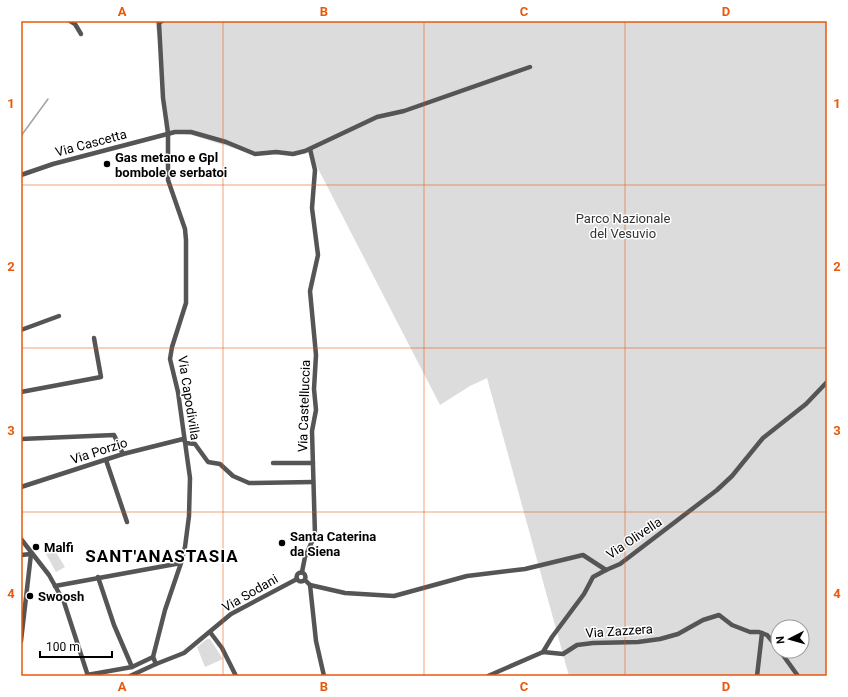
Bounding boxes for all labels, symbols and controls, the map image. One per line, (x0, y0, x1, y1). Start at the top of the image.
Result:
text: A (118, 4, 127, 19)
text: B (320, 4, 328, 19)
text: C (520, 4, 529, 19)
text: D (722, 4, 730, 19)
text: 1 (7, 96, 15, 111)
text: 1 (833, 96, 841, 111)
street label: Via Cascetta (54, 126, 128, 160)
place label: Gas metano e Gpl bombole e serbatoi (115, 150, 227, 180)
marker: Gas metano e Gpl bombole e serbatoi (102, 159, 112, 169)
park label: Parco Nazionale del Vesuvio (576, 211, 670, 241)
text: 2 (7, 259, 15, 274)
text: 2 (833, 259, 841, 274)
street label: Via Capodivilla (175, 355, 203, 441)
street label: Via Castelluccia (295, 360, 313, 452)
text: 3 (7, 423, 15, 438)
text: 3 (833, 423, 841, 438)
street label: Via Porzio (69, 435, 129, 467)
street label: Via Olivella (603, 514, 665, 562)
place label: Santa Caterina da Siena (290, 529, 376, 559)
marker: Santa Caterina da Siena (277, 538, 287, 548)
place label: Malfi (44, 540, 74, 555)
marker: Malfi (31, 542, 41, 552)
district label: SANT'ANASTASIA (85, 546, 239, 566)
street label: Via Sodani (220, 571, 280, 615)
text: 4 (7, 586, 15, 601)
text: 4 (833, 586, 841, 601)
place label: Swoosh (38, 589, 84, 604)
marker: Swoosh (25, 591, 35, 601)
north arrow (770, 619, 810, 659)
street label: Via Zazzera (585, 621, 653, 641)
scale bar (40, 633, 112, 659)
text: N (774, 635, 787, 645)
text: 100 m (46, 640, 80, 654)
text: A (118, 679, 127, 694)
text: B (320, 679, 328, 694)
text: C (520, 679, 529, 694)
text: D (722, 679, 730, 694)

